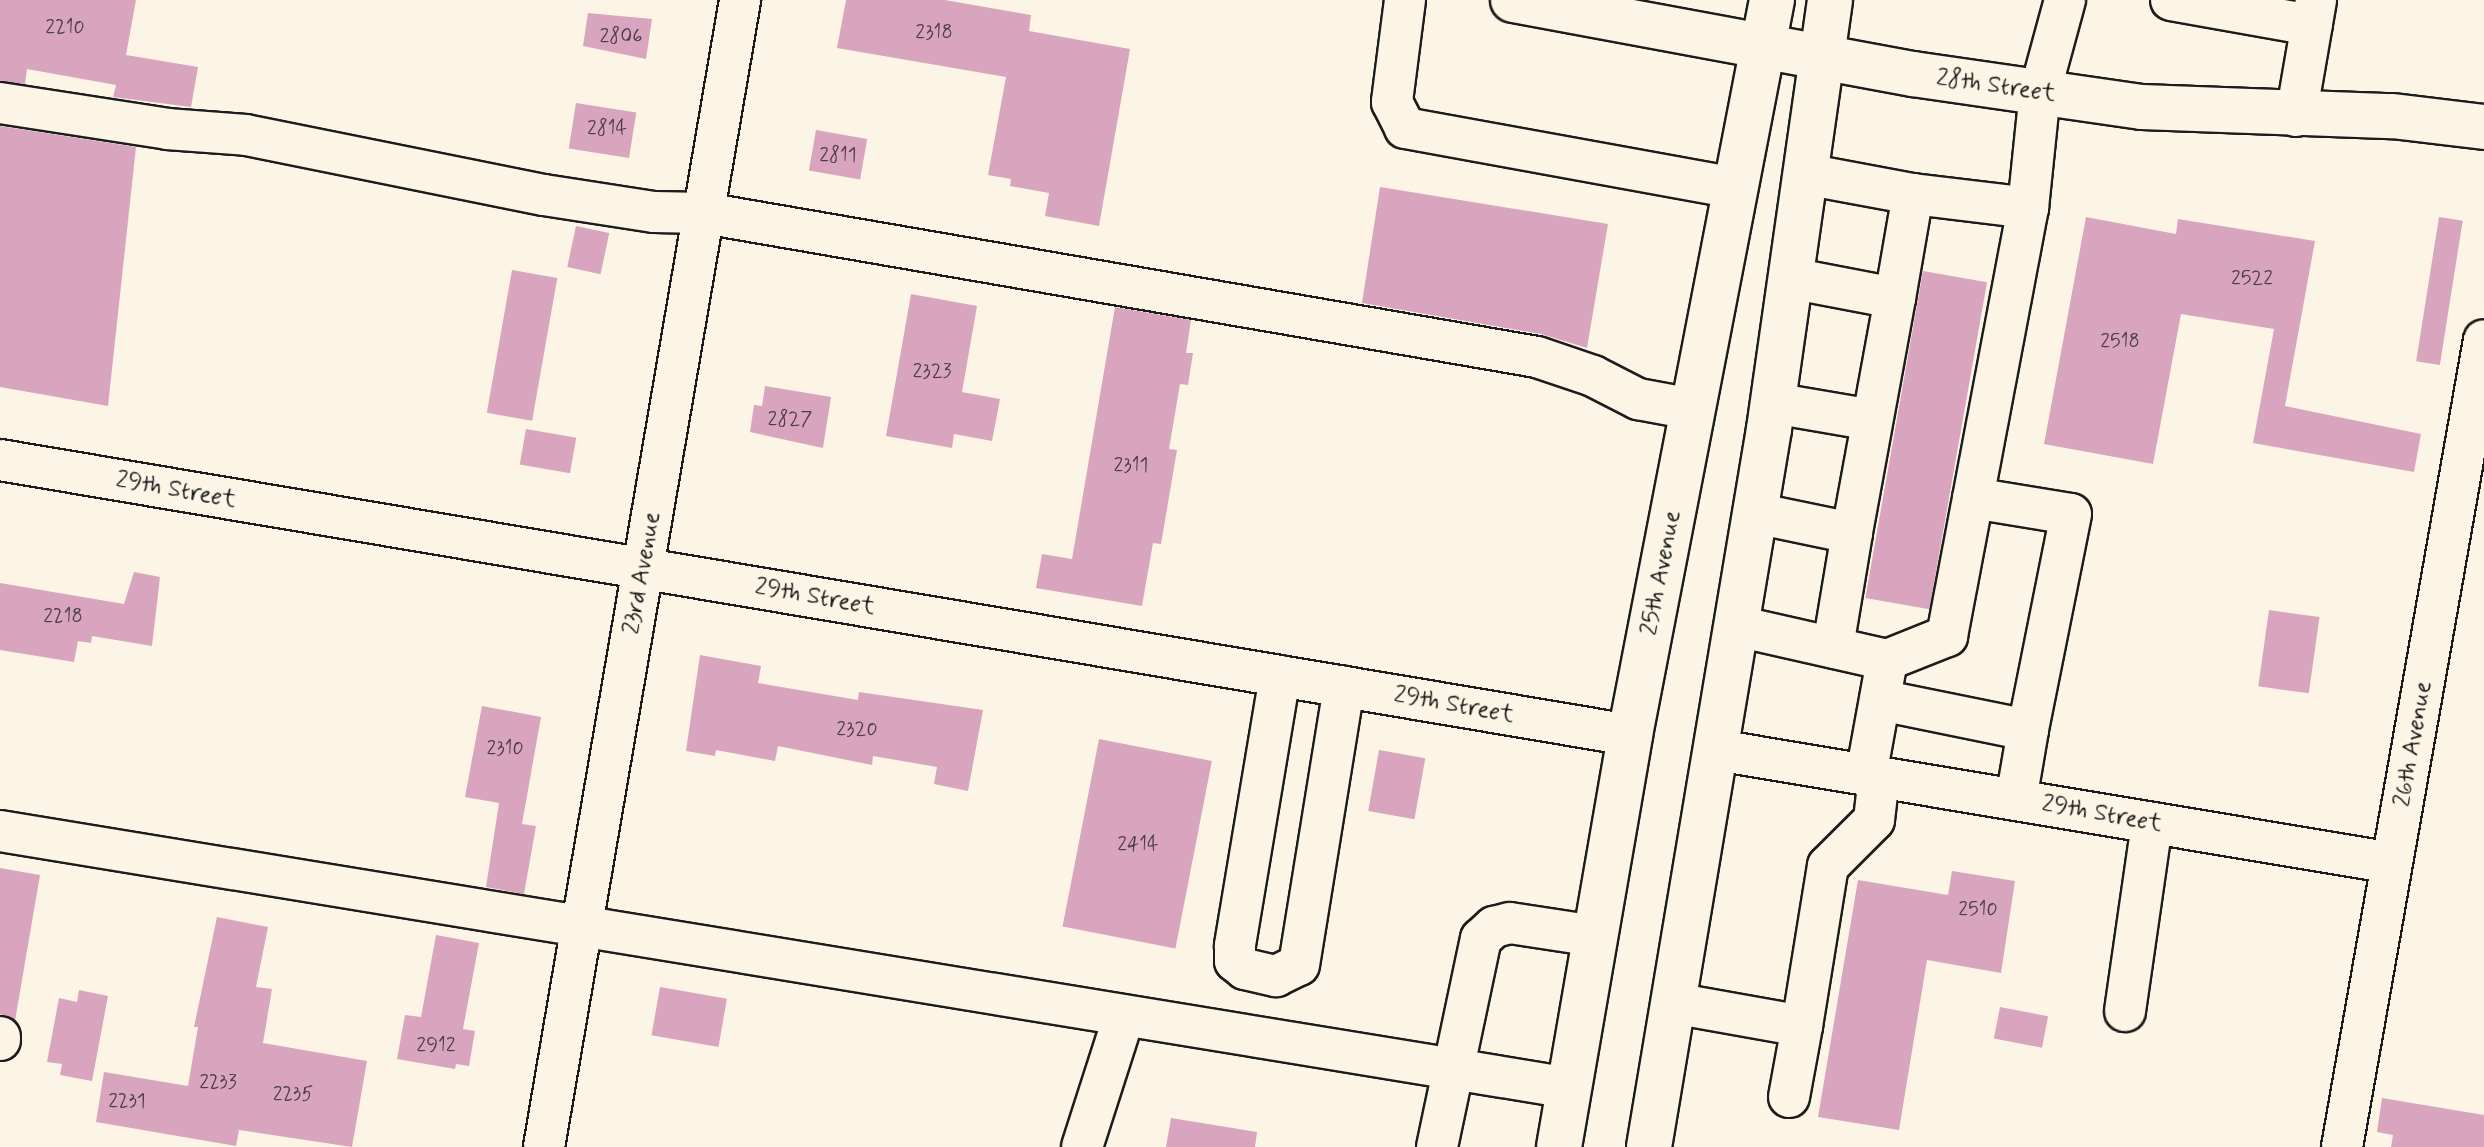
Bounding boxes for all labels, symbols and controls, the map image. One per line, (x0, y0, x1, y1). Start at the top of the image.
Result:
house number: 2210 (45, 15, 85, 39)
house number: 2318 (915, 20, 953, 44)
house number: 2806 (599, 24, 643, 48)
street label: 28th Street (1934, 63, 2058, 109)
house number: 2814 (587, 116, 627, 140)
house number: 2811 (819, 143, 857, 167)
house number: 2522 (2231, 266, 2273, 290)
house number: 2518 (2100, 329, 2140, 353)
house number: 2323 (912, 359, 952, 383)
house number: 2827 (768, 407, 812, 431)
house number: 2311 (1114, 453, 1148, 477)
street label: 29th Street (114, 465, 238, 515)
street label: 25th Avenue (1635, 508, 1687, 638)
street label: 23rd Avenue (617, 509, 667, 637)
street label: 29th Street (753, 572, 877, 622)
house number: 2218 (43, 604, 83, 628)
street label: 26th Avenue (2388, 679, 2438, 809)
street label: 29th Street (1392, 680, 1516, 730)
house number: 2320 (836, 717, 878, 741)
house number: 2310 (486, 736, 524, 760)
street label: 29th Street (2040, 789, 2164, 839)
house number: 2414 (1117, 832, 1159, 856)
house number: 2510 (1958, 897, 1998, 921)
house number: 2912 (416, 1033, 456, 1057)
house number: 2233 (199, 1070, 237, 1094)
house number: 2235 (273, 1082, 313, 1106)
house number: 2231 (108, 1089, 146, 1113)

